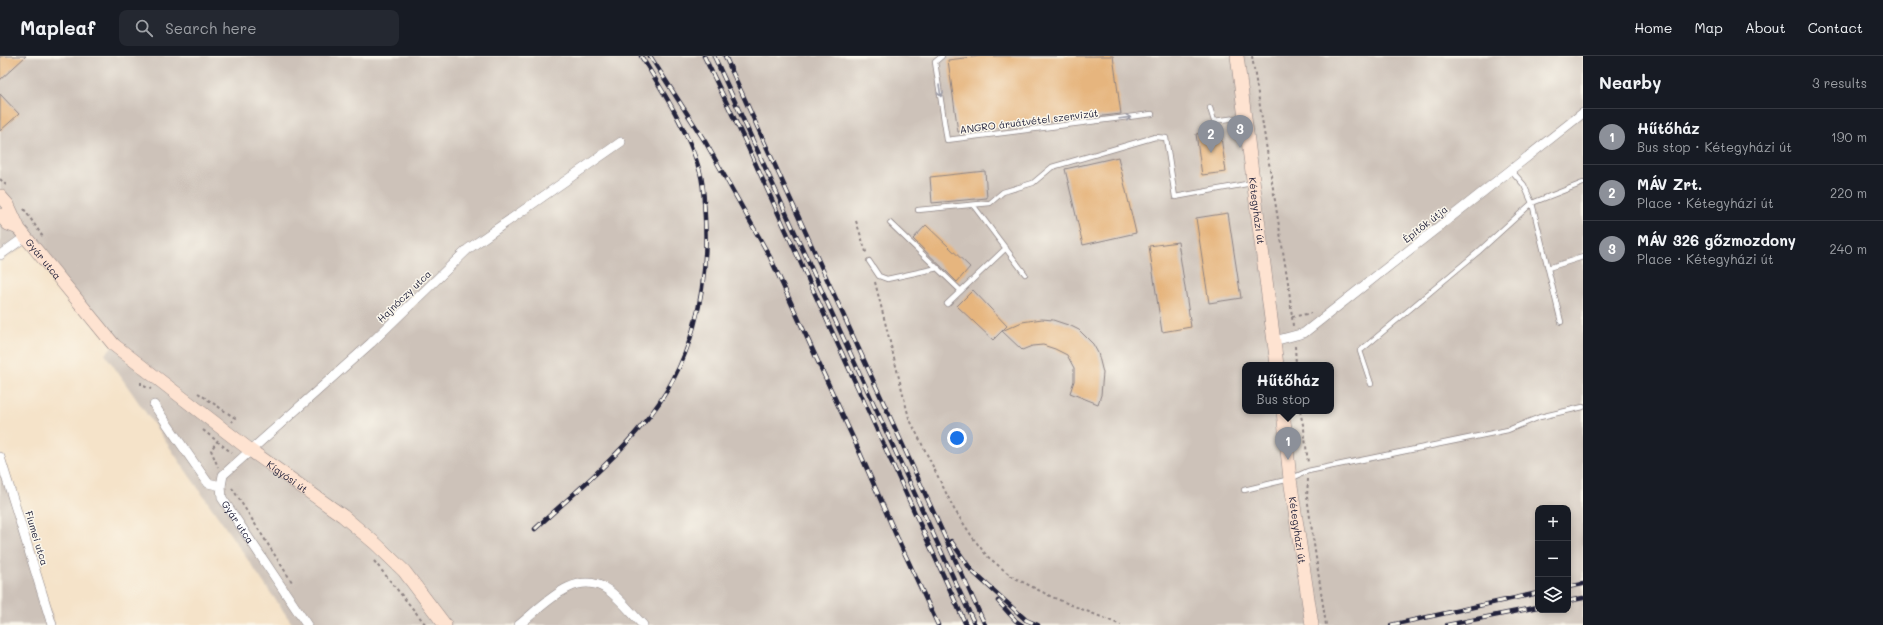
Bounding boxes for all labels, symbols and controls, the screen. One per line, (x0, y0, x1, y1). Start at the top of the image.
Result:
search box (119, 10, 399, 46)
text: Mapleaf (20, 15, 95, 40)
icon: search (133, 17, 155, 39)
text: Search here (165, 18, 257, 38)
text: Home (1634, 18, 1672, 37)
text: Map (1694, 18, 1723, 37)
text: About (1745, 18, 1786, 37)
text: Contact (1808, 18, 1863, 37)
text: Nearby (1599, 71, 1661, 93)
text: 3 results (1812, 74, 1867, 91)
one-way arrow (936, 85, 944, 98)
street label: ANGRO áruátvétel szervizút (959, 106, 1099, 136)
one-way arrow (1118, 114, 1131, 122)
pin: 3 (1227, 115, 1253, 148)
text: Hűtőház (1637, 118, 1700, 138)
pin: 2 (1198, 120, 1224, 153)
text: 1 (1609, 128, 1615, 145)
text: 190 m (1831, 128, 1867, 145)
text: Bus stop · Kétegyházi út (1637, 138, 1792, 155)
text: MÁV Zrt. (1637, 174, 1702, 194)
street label: Kétegyházi út (1246, 176, 1268, 245)
text: 2 (1608, 184, 1616, 201)
text: 220 m (1830, 184, 1867, 201)
text: Place · Kétegyházi út (1637, 194, 1774, 211)
street label: Építők útja (1400, 202, 1450, 246)
text: MÁV 326 gőzmozdony (1637, 230, 1796, 250)
street label: Gyár utca (22, 235, 64, 282)
text: 3 (1608, 240, 1616, 257)
text: 240 m (1830, 240, 1867, 257)
text: Place · Kétegyházi út (1637, 250, 1774, 267)
street label: Hajnóczy utca (374, 267, 434, 325)
popup (1242, 362, 1334, 414)
text: Hűtőház (1257, 370, 1319, 390)
text: Bus stop (1257, 390, 1310, 407)
pin: 1 (1275, 427, 1301, 460)
your location (947, 428, 967, 448)
street label: Kígyósi út (264, 457, 311, 496)
street label: Kétegyházi út (1286, 496, 1310, 564)
street label: Gyár utca (219, 498, 257, 546)
map controls (1535, 505, 1571, 613)
button: + (1535, 505, 1571, 541)
street label: Fiumei utca (22, 509, 52, 567)
button: − (1535, 541, 1571, 577)
button: layers (1535, 577, 1571, 613)

